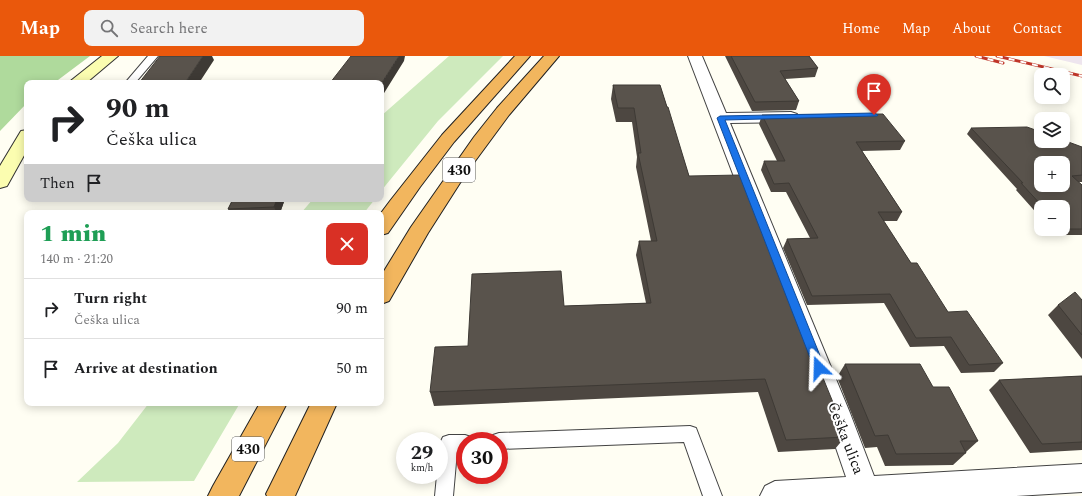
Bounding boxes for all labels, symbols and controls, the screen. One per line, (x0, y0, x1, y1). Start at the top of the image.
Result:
search box (84, 10, 364, 46)
text: Map (20, 14, 60, 43)
icon: search (98, 17, 120, 39)
text: Search here (130, 17, 208, 40)
text: Home (842, 18, 880, 39)
text: Map (902, 18, 930, 39)
text: About (952, 18, 991, 39)
text: Contact (1013, 18, 1062, 39)
map controls (1034, 68, 1070, 236)
button: search (1034, 68, 1070, 104)
pin (857, 74, 891, 115)
icon: arrive (863, 80, 885, 102)
text: 90 m (106, 87, 170, 130)
icon: right (40, 96, 92, 148)
button: layers (1034, 112, 1070, 148)
text: Češka ulica (106, 126, 197, 153)
button: + (1034, 156, 1070, 192)
road number: 430 (443, 158, 475, 182)
text: Then (40, 172, 75, 195)
icon: arrive (83, 172, 105, 194)
button: − (1034, 200, 1070, 236)
text: 1 min (40, 216, 106, 252)
button: close (326, 223, 368, 265)
text: 140 m · 21:20 (40, 249, 113, 269)
text: Turn right (74, 287, 147, 310)
text: 90 m (336, 297, 368, 320)
icon: right (40, 298, 62, 320)
text: Češka ulica (74, 310, 140, 330)
position arrow (798, 347, 840, 389)
text: Arrive at destination (74, 357, 218, 380)
text: 50 m (336, 357, 368, 380)
icon: arrive (40, 358, 62, 380)
street label: Češka ulica (821, 399, 870, 478)
speed limit sign: 30 (456, 432, 508, 484)
road number: 430 (232, 437, 264, 461)
text: 29 (411, 438, 433, 468)
text: km/h (411, 460, 433, 476)

